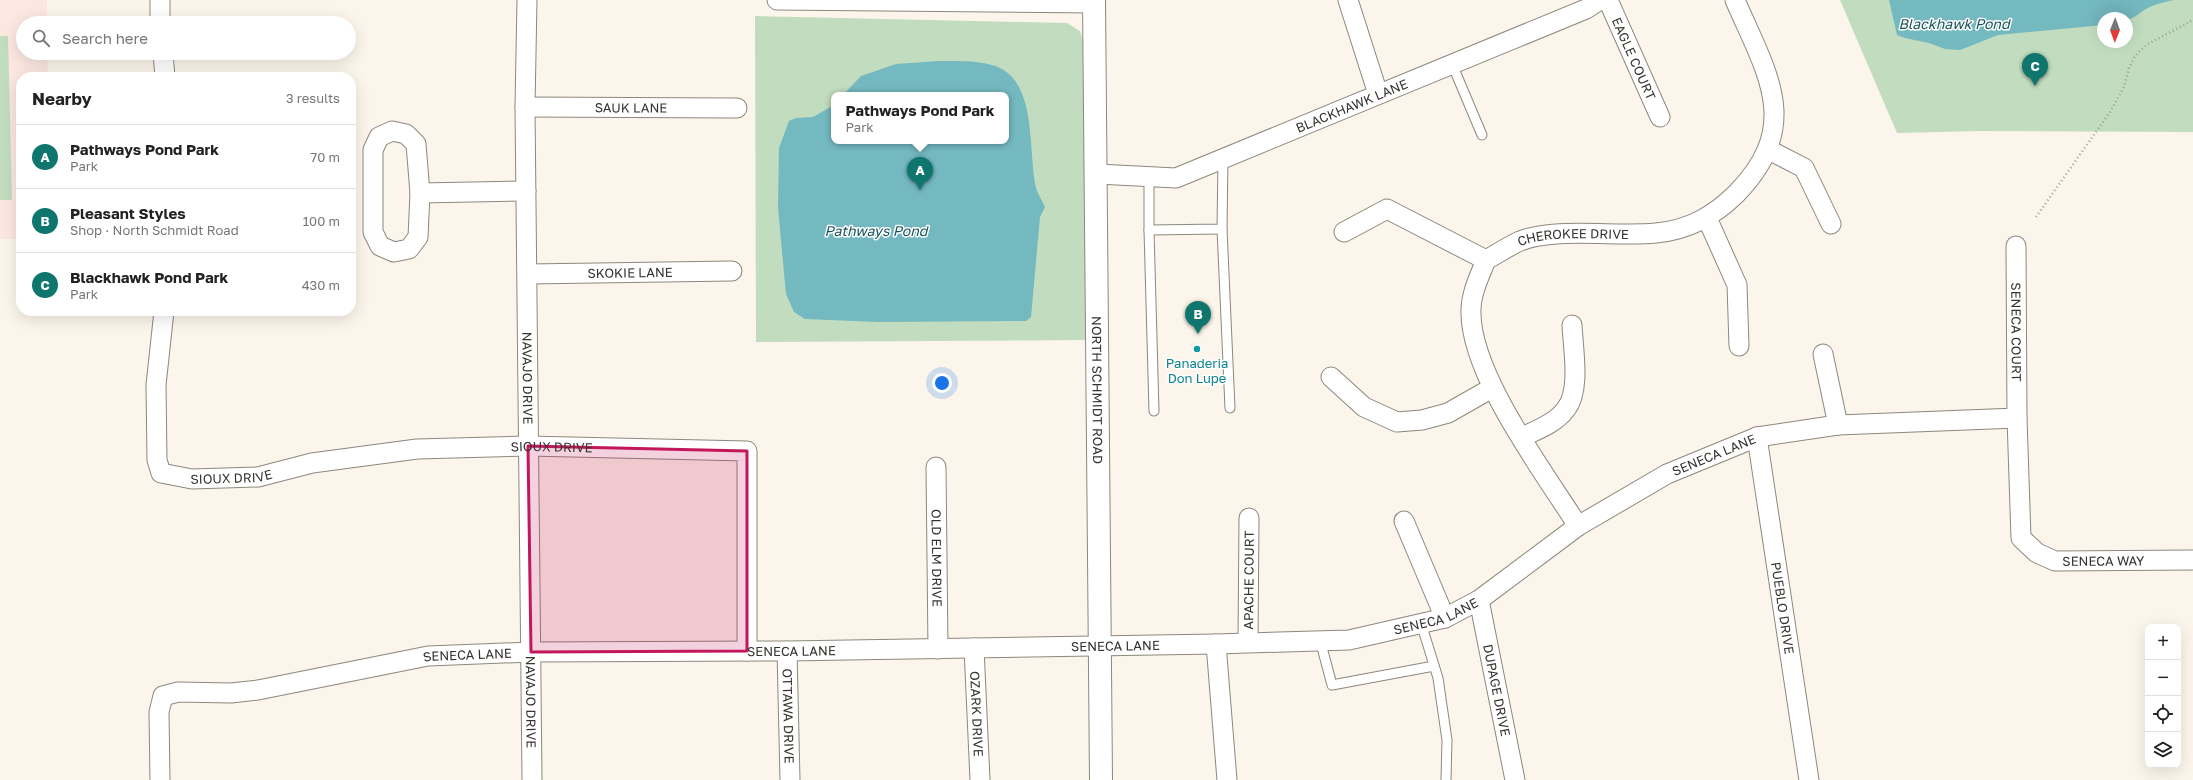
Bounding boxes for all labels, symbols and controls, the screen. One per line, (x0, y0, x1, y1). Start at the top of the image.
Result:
north arrow (2097, 12, 2133, 48)
street label: EAGLE COURT (1609, 15, 1659, 102)
water label: Blackhawk Pond (1898, 15, 2011, 32)
search box (16, 16, 356, 60)
icon: search (30, 27, 52, 49)
text: Search here (62, 29, 148, 47)
pin: C (2022, 53, 2048, 86)
street label: BLACKHAWK LANE (1293, 75, 1410, 136)
text: Nearby (32, 88, 92, 109)
text: 3 results (286, 90, 340, 106)
popup (831, 92, 1009, 144)
street label: SAUK LANE (595, 99, 667, 116)
text: Pathways Pond Park (845, 101, 995, 119)
text: Park (845, 119, 874, 135)
text: Pathways Pond Park (70, 140, 219, 158)
text: A (40, 149, 50, 165)
text: 70 m (310, 149, 340, 165)
pin: A (907, 157, 933, 190)
text: Park (70, 158, 98, 174)
text: Pleasant Styles (70, 204, 186, 222)
text: B (40, 213, 50, 229)
text: 100 m (303, 213, 340, 229)
text: Shop · North Schmidt Road (70, 222, 239, 238)
water label: Pathways Pond (825, 222, 929, 239)
street label: CHEROKEE DRIVE (1515, 225, 1629, 249)
street label: SKOKIE LANE (587, 264, 673, 281)
text: Blackhawk Pond Park (70, 268, 228, 286)
text: C (40, 277, 50, 293)
text: 430 m (302, 277, 340, 293)
street label: SENECA COURT (2008, 282, 2025, 382)
text: Park (70, 286, 98, 302)
pin: B (1185, 301, 1211, 334)
street label: NORTH SCHMIDT ROAD (1089, 316, 1106, 464)
street label: NAVAJO DRIVE (519, 332, 536, 424)
marker: Panaderia Don Lupe (1192, 344, 1202, 354)
place label: Panaderia Don Lupe (1166, 355, 1228, 386)
your location (932, 373, 952, 393)
street label: SENECA LANE (1670, 430, 1758, 479)
street label: SIOUX DRIVE (510, 438, 593, 455)
street label: SIOUX DRIVE (190, 466, 274, 487)
street label: OLD ELM DRIVE (928, 509, 946, 607)
street label: APACHE COURT (1240, 530, 1257, 630)
street label: SENECA WAY (2062, 552, 2145, 569)
street label: PUEBLO DRIVE (1768, 561, 1798, 655)
street label: SENECA LANE (1392, 594, 1481, 638)
map controls (2145, 624, 2181, 768)
button: + (2145, 624, 2181, 660)
street label: SENECA LANE (1071, 637, 1160, 654)
street label: SENECA LANE (747, 642, 836, 659)
street label: DUPAGE DRIVE (1480, 643, 1514, 738)
street label: SENECA LANE (421, 645, 512, 665)
street label: NAVAJO DRIVE (523, 656, 540, 748)
button: − (2145, 660, 2181, 696)
street label: OTTAWA DRIVE (779, 668, 798, 764)
street label: OZARK DRIVE (967, 671, 987, 757)
button: locate (2145, 696, 2181, 732)
button: layers (2145, 732, 2181, 768)

